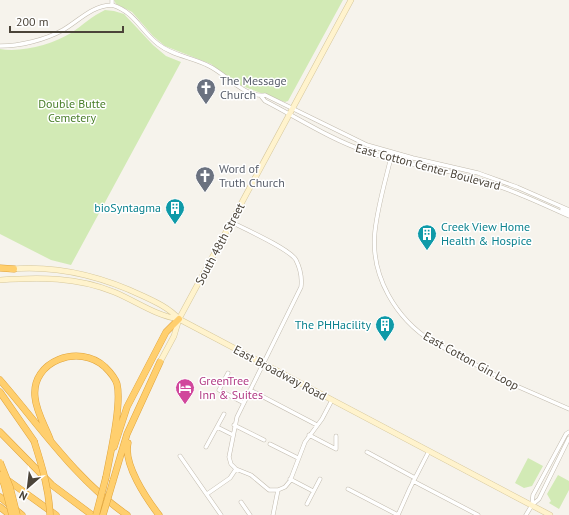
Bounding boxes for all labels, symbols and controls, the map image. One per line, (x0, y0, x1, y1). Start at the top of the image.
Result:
scale bar (10, 8, 123, 34)
text: 200 m (16, 14, 49, 29)
place label: The Message Church (220, 73, 287, 102)
church icon: The Message Church (195, 77, 217, 105)
park label: Double Butte Cemetery (38, 96, 106, 125)
street label: East Cotton Center Boulevard (354, 140, 502, 193)
place label: Word of Truth Church (219, 161, 285, 190)
church icon: Word of Truth Church (194, 165, 216, 193)
building icon: bioSyntagma (164, 197, 186, 225)
place label: bioSyntagma (94, 200, 161, 215)
street label: South 48th Street (192, 200, 247, 287)
place label: Creek View Home Health & Hospice (441, 219, 532, 248)
building icon: Creek View Home Health & Hospice (416, 223, 438, 251)
building icon: The PHHacility (374, 314, 396, 342)
place label: The PHHacility (295, 317, 371, 332)
street label: East Cotton Gin Loop (421, 328, 522, 393)
street label: East Broadway Road (231, 342, 329, 403)
place label: GreenTree Inn & Suites (199, 373, 263, 402)
hotel icon: GreenTree Inn & Suites (174, 377, 196, 405)
north arrow (8, 467, 48, 507)
text: N (17, 488, 30, 504)

